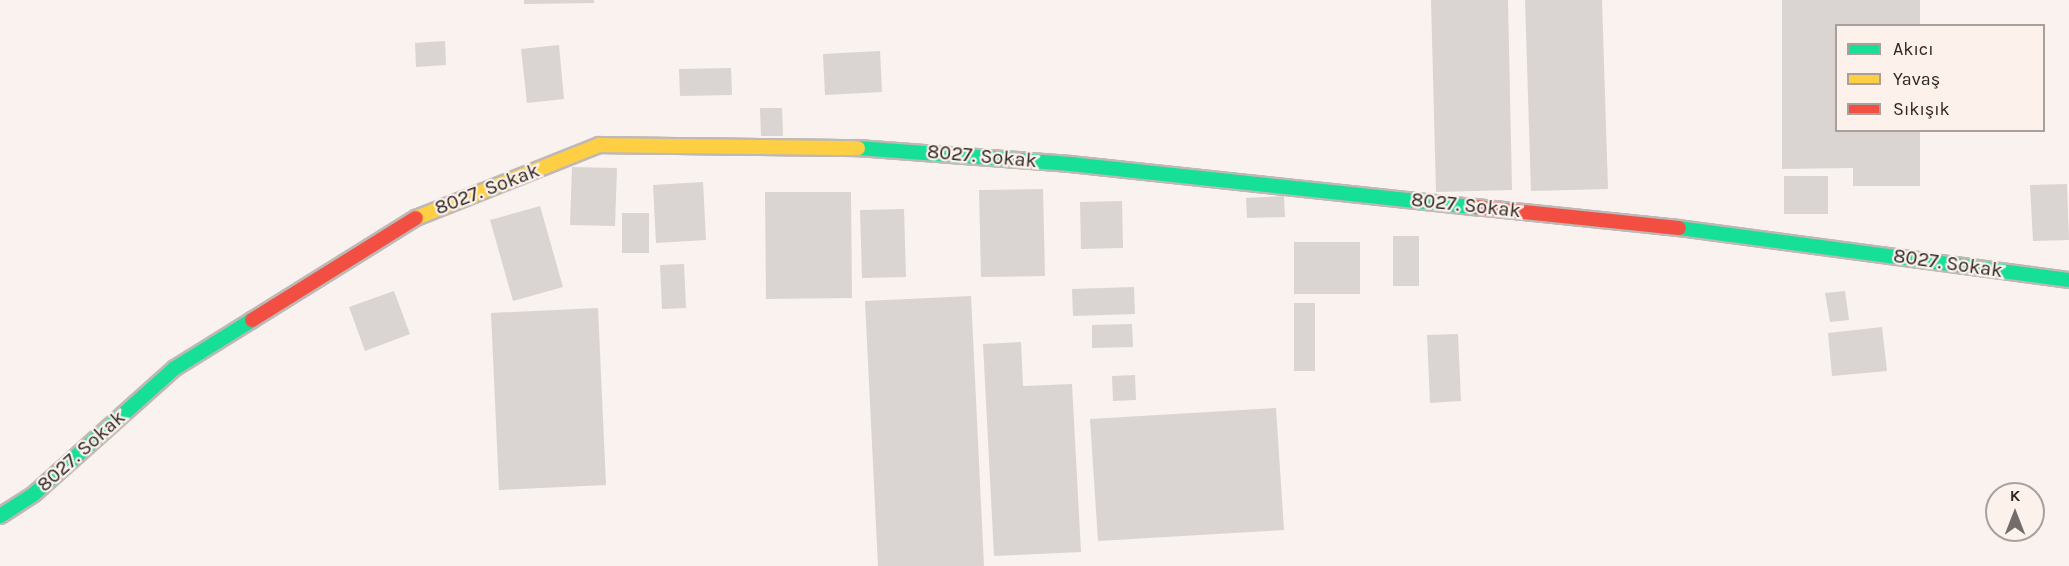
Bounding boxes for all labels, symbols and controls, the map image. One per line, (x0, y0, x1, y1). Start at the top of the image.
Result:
legend (1835, 24, 2045, 132)
text: Akıcı (1893, 38, 1934, 60)
text: Yavaş (1893, 68, 1940, 90)
text: Sıkışık (1893, 98, 1950, 120)
street label: 8027. Sokak (926, 139, 1038, 173)
street label: 8027. Sokak (431, 158, 543, 220)
street label: 8027. Sokak (1410, 187, 1522, 223)
street label: 8027. Sokak (1892, 243, 2004, 283)
street label: 8027. Sokak (32, 405, 130, 497)
north arrow (1985, 482, 2045, 542)
text: K (2010, 486, 2020, 505)

